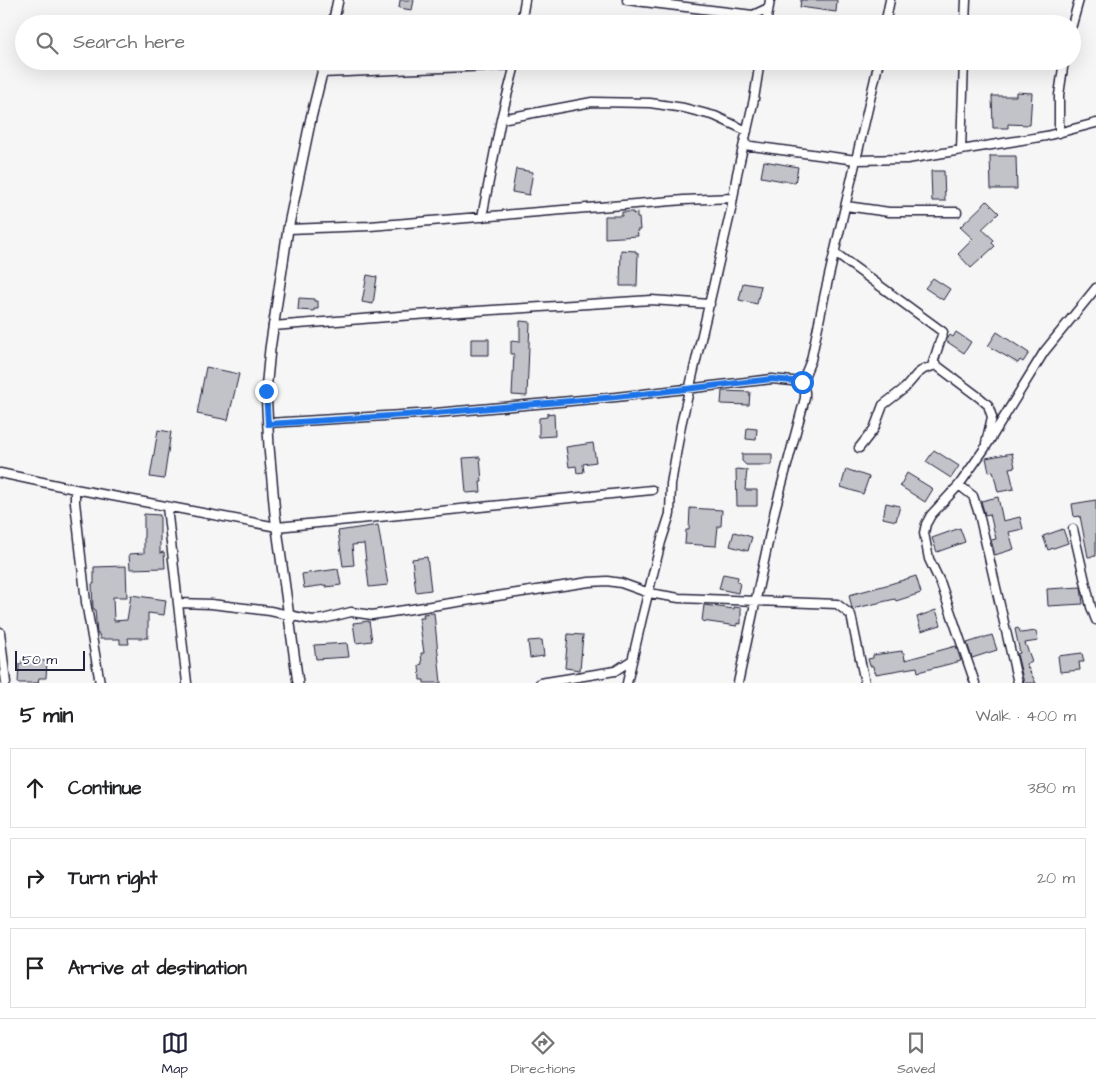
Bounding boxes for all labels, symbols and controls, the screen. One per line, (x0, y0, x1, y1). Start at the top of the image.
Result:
search box (15, 15, 1081, 70)
icon: search (33, 29, 61, 57)
text: Search here (73, 29, 185, 56)
route start (791, 371, 814, 394)
route end (255, 380, 278, 403)
scale bar (15, 648, 85, 671)
text: 50 m (22, 650, 57, 670)
text: 5 min (20, 701, 73, 730)
text: Walk · 400 m (975, 705, 1076, 727)
icon: ahead (21, 774, 49, 802)
text: Continue (68, 775, 142, 802)
text: 380 m (1028, 777, 1075, 799)
icon: right (21, 864, 49, 892)
text: Turn right (68, 865, 157, 892)
text: 20 m (1037, 867, 1075, 889)
icon: arrive (21, 954, 49, 982)
text: Arrive at destination (68, 955, 247, 982)
tab: Map (161, 1029, 189, 1079)
tab: Directions (510, 1029, 575, 1079)
tab: Saved (897, 1029, 935, 1079)

